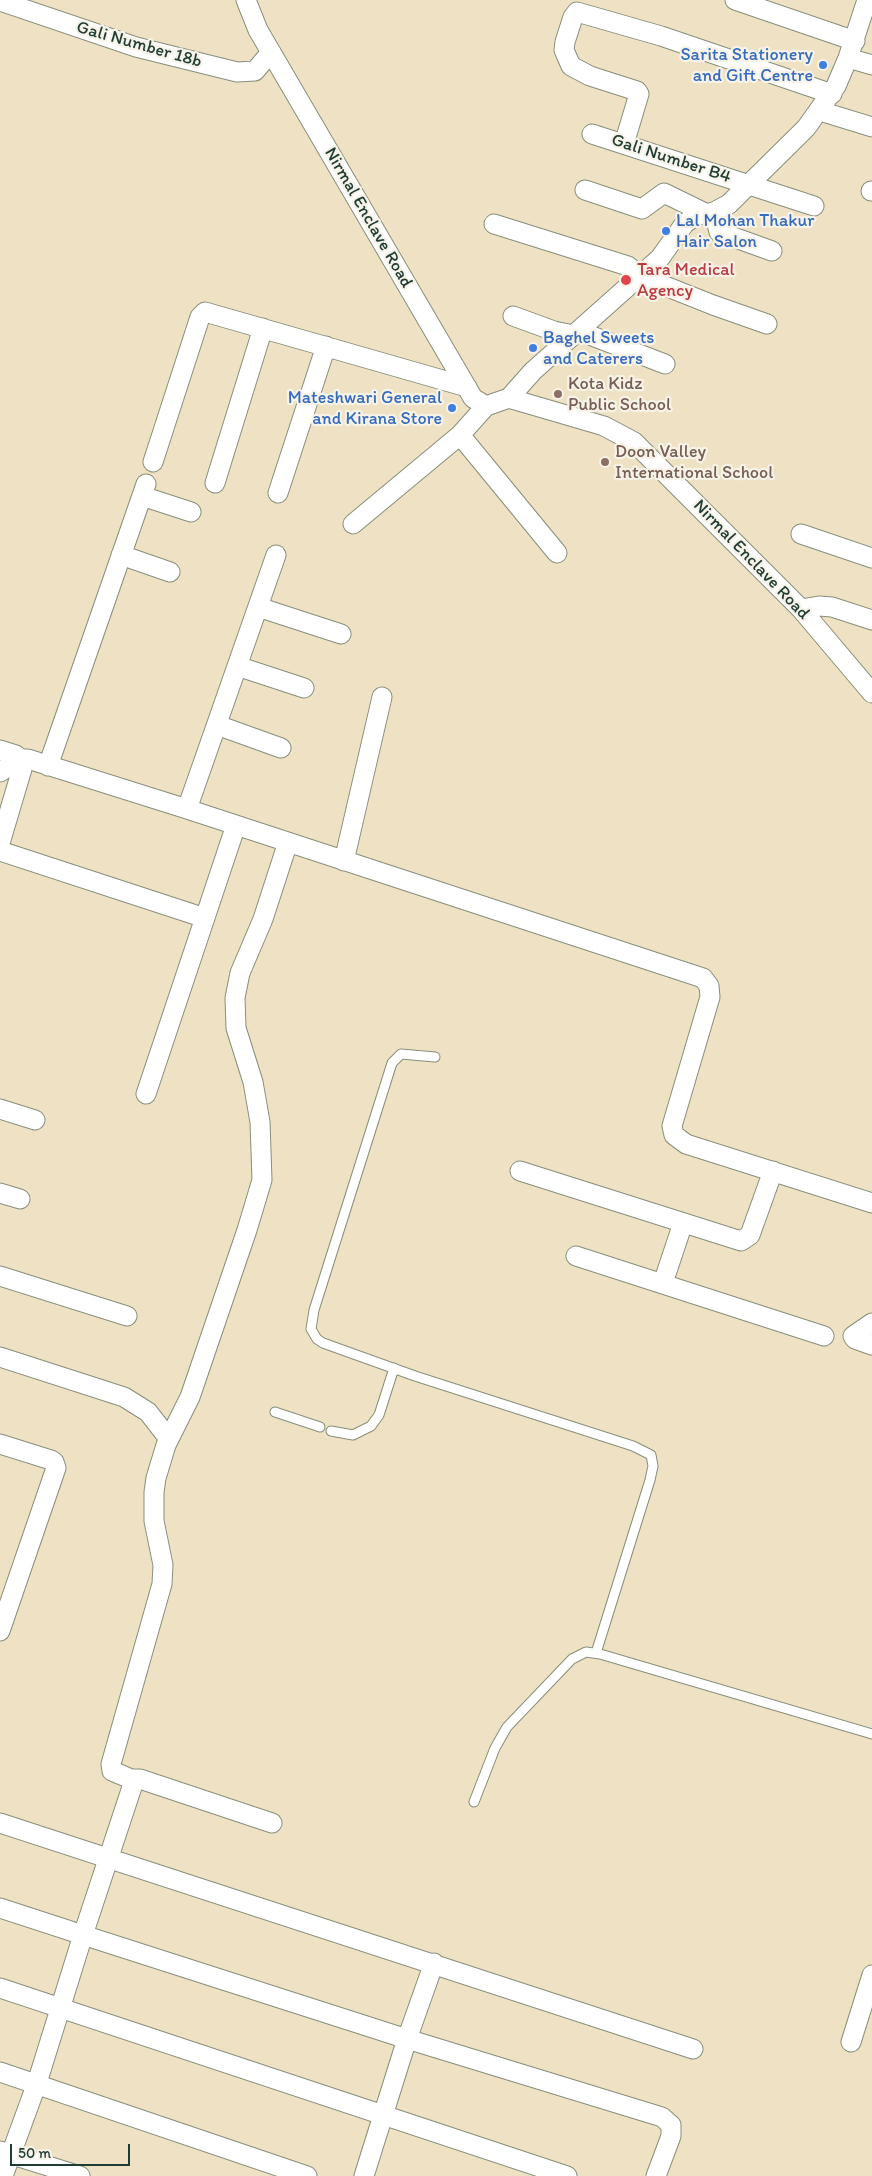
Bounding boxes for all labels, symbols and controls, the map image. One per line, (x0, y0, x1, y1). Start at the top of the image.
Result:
street label: Gali Number 18b (74, 17, 204, 73)
place label: Sarita Stationery and Gift Centre (681, 44, 813, 86)
marker: Sarita Stationery and Gift Centre (817, 59, 829, 71)
street label: Gali Number B4 (609, 130, 733, 188)
street label: Nirmal Enclave Road (319, 144, 417, 292)
place label: Lal Mohan Thakur Hair Salon (676, 210, 814, 252)
marker: Lal Mohan Thakur Hair Salon (660, 225, 672, 237)
place label: Tara Medical Agency (637, 259, 735, 302)
marker: Tara Medical Agency (619, 273, 633, 287)
place label: Baghel Sweets and Caterers (543, 327, 654, 369)
marker: Baghel Sweets and Caterers (527, 342, 539, 354)
place label: Kota Kidz Public School (568, 373, 671, 416)
place label: Mateshwari General and Kirana Store (288, 387, 442, 429)
marker: Kota Kidz Public School (552, 388, 564, 400)
marker: Mateshwari General and Kirana Store (446, 402, 458, 414)
place label: Doon Valley International School (615, 441, 773, 484)
marker: Doon Valley International School (599, 456, 611, 468)
street label: Nirmal Enclave Road (688, 495, 814, 625)
scale bar (12, 2134, 132, 2166)
text: 50 m (18, 2144, 51, 2162)

